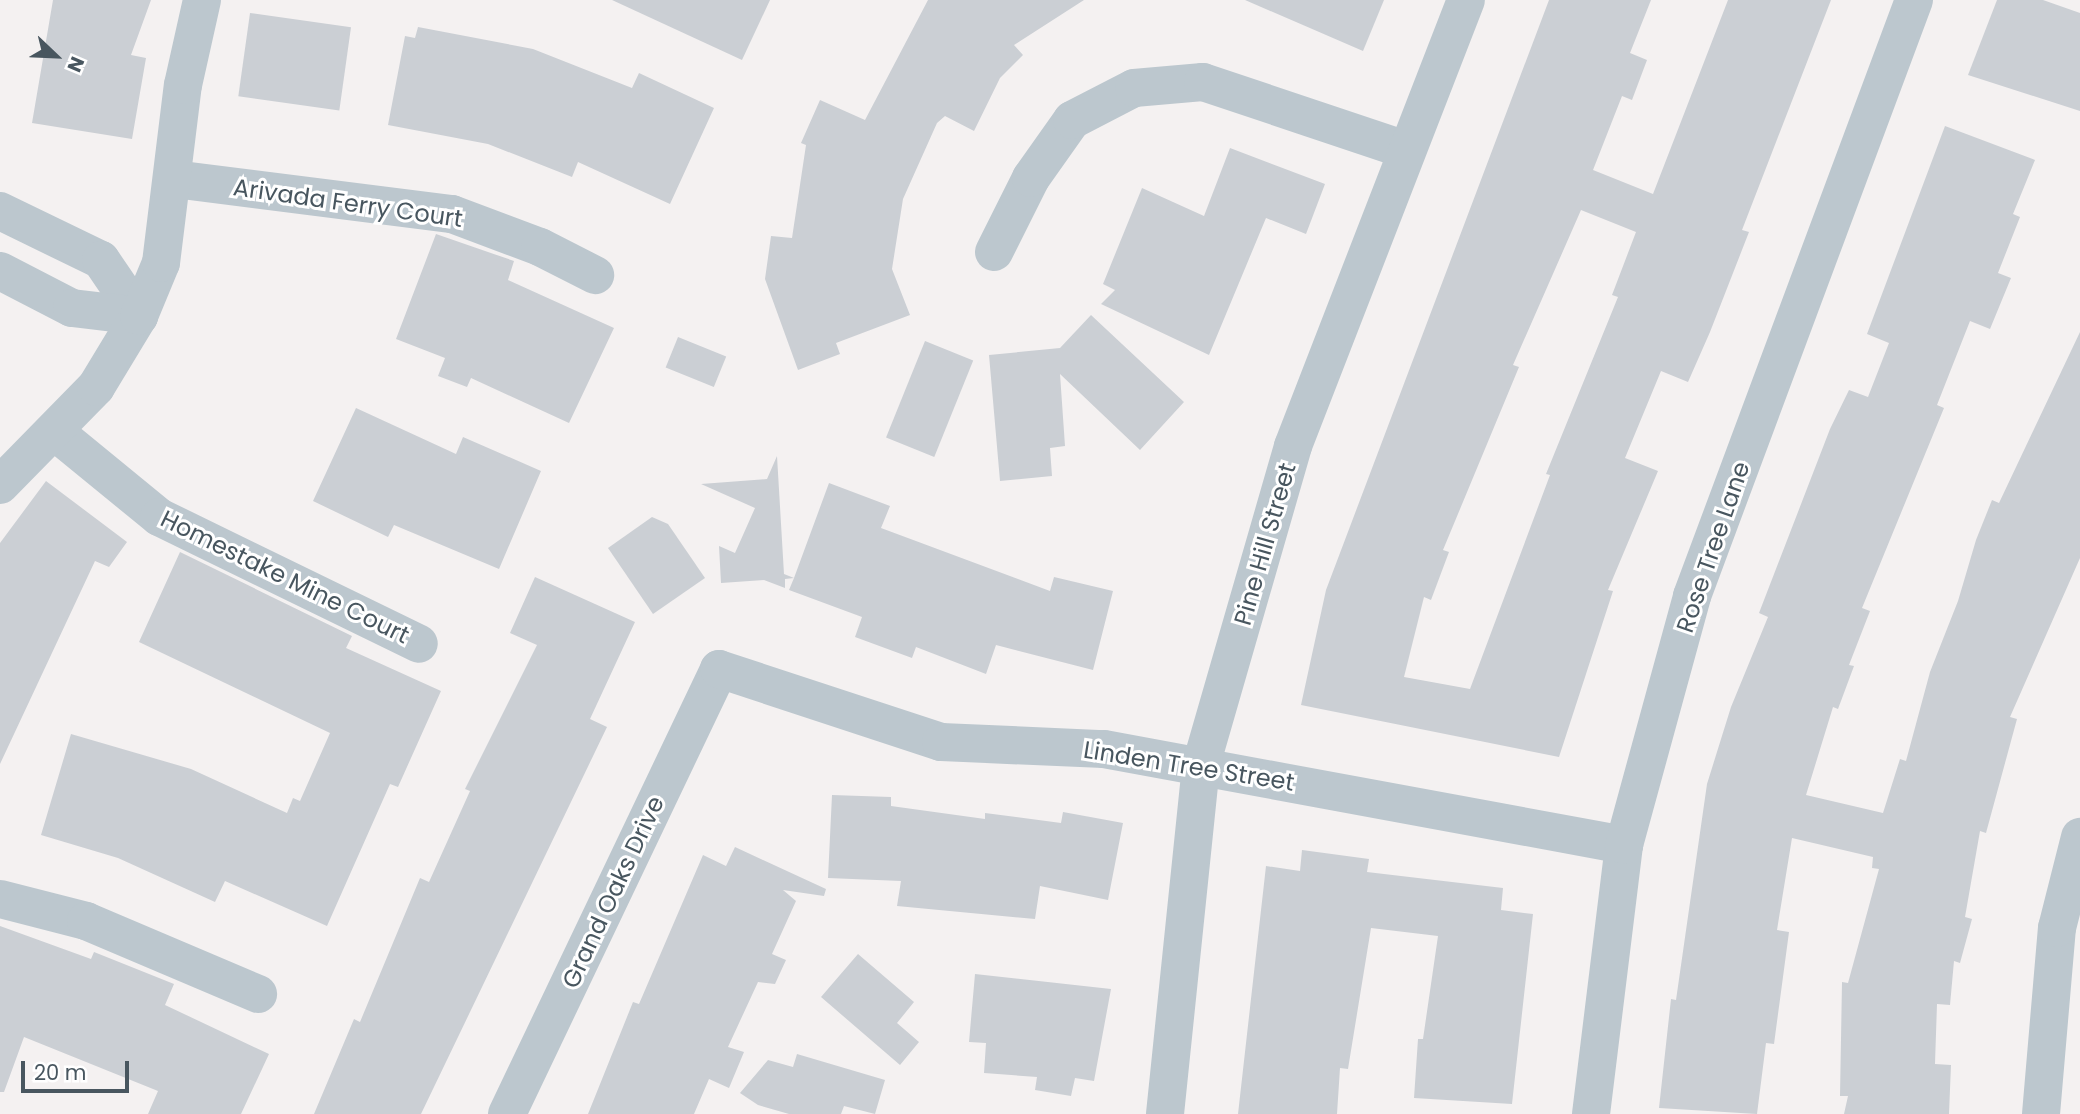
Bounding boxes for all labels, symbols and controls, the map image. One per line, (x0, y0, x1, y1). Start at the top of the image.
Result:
north arrow (21, 21, 91, 91)
text: N (61, 53, 91, 76)
street label: Arivada Ferry Court (231, 173, 465, 233)
street label: Rose Tree Lane (1670, 458, 1756, 636)
street label: Pine Hill Street (1228, 460, 1302, 628)
street label: Homestake Mine Court (156, 504, 414, 650)
street label: Linden Tree Street (1082, 735, 1296, 797)
street label: Grand Oaks Drive (556, 791, 670, 993)
scale bar (24, 1048, 133, 1092)
text: 20 m (34, 1058, 87, 1087)

